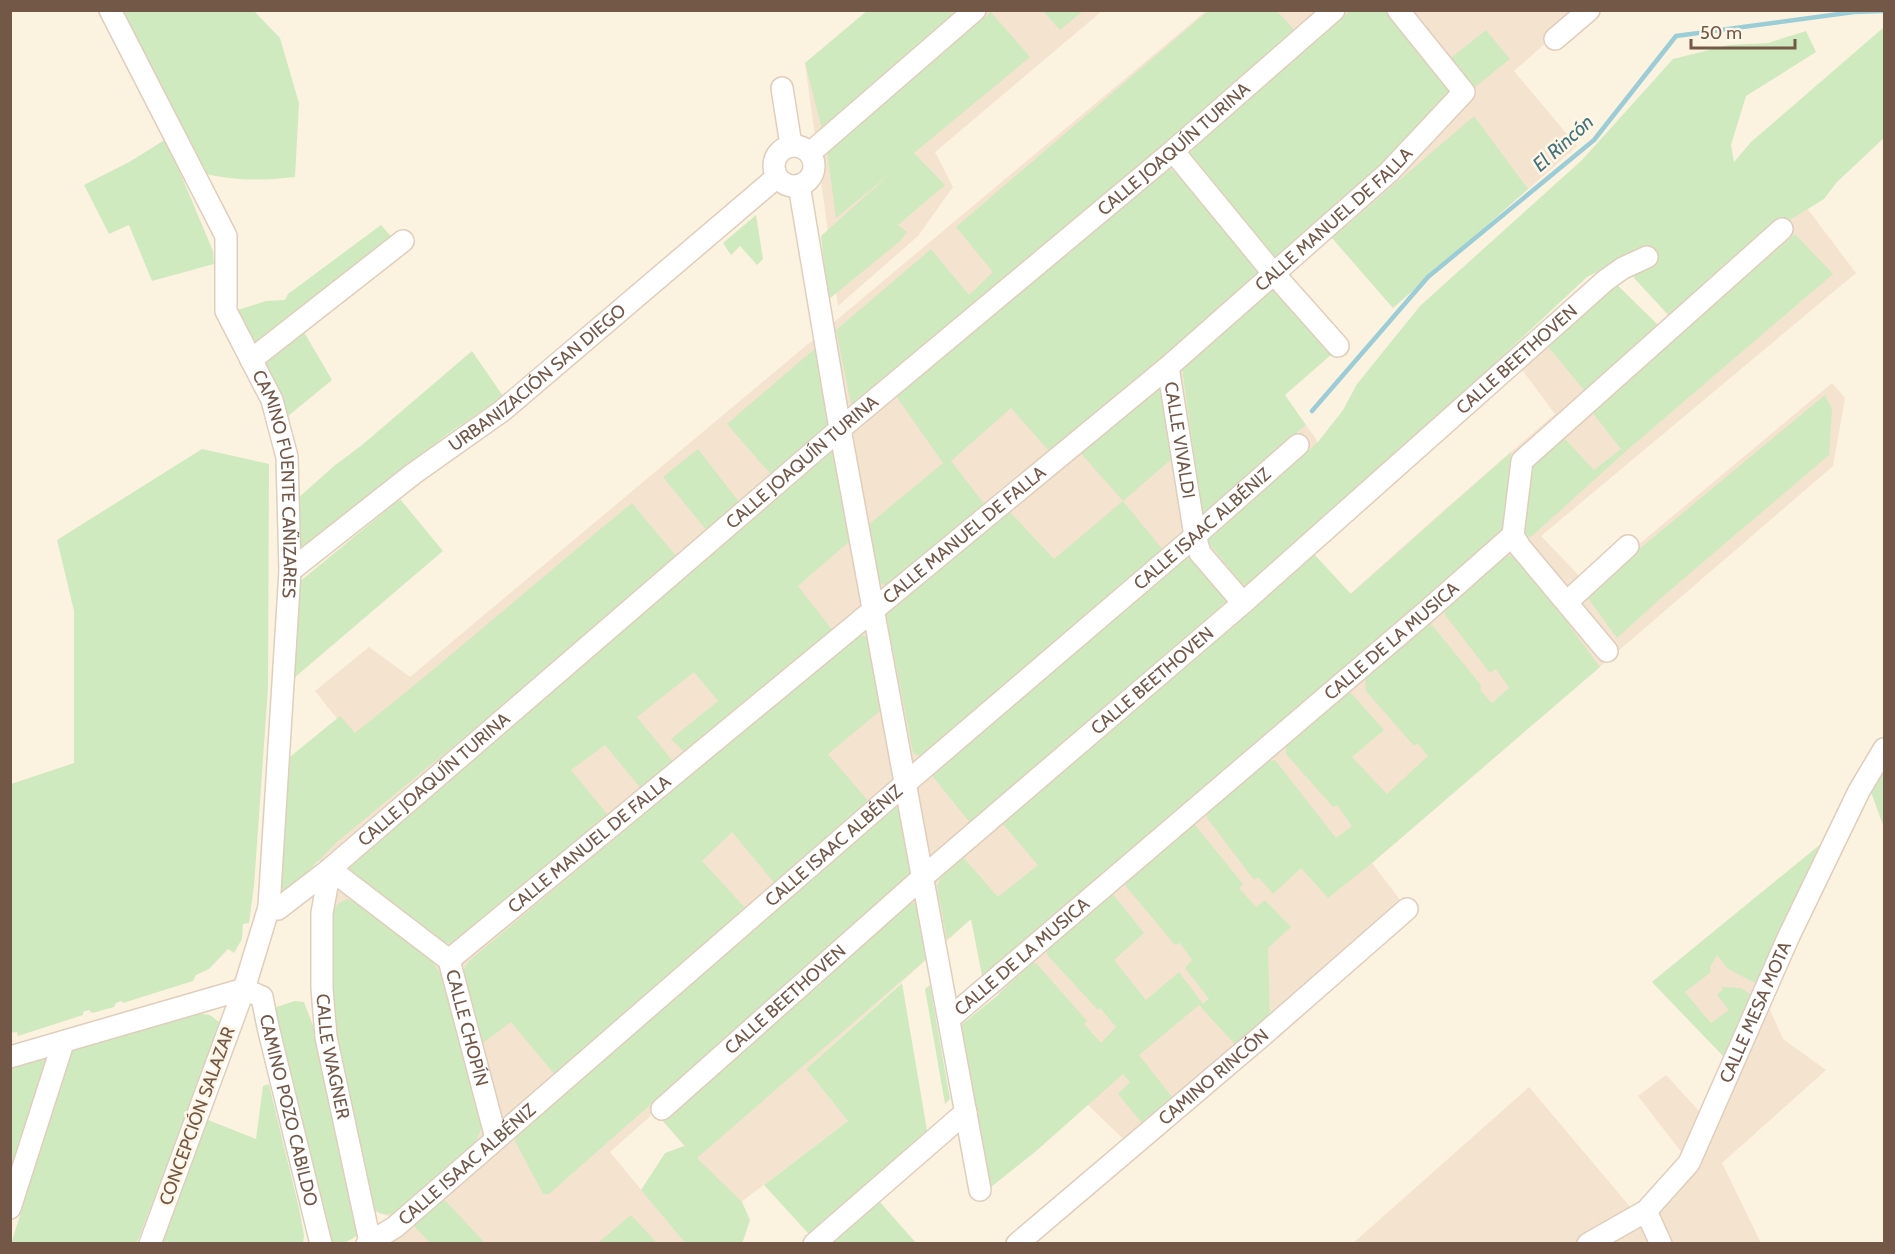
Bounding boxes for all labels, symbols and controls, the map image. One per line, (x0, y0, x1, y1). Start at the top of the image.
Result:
scale bar (1691, 12, 1794, 50)
text: 50 m (1700, 22, 1742, 44)
street label: CALLE JOAQUÍN TURINA (1093, 78, 1254, 220)
water label: El Rincón (1528, 109, 1598, 177)
street label: CALLE MANUEL DE FALLA (1250, 143, 1417, 296)
street label: URBANIZACIÓN SAN DIEGO (445, 299, 631, 456)
street label: CALLE BEETHOVEN (1452, 300, 1582, 419)
street label: CAMINO FUENTE CAÑIZARES (247, 366, 301, 599)
street label: CALLE VIVALDI (1160, 380, 1200, 500)
street label: CALLE JOAQUÍN TURINA (721, 391, 883, 533)
street label: CALLE MANUEL DE FALLA (878, 461, 1050, 609)
street label: CALLE ISAAC ALBÉNIZ (1129, 463, 1275, 594)
street label: CALLE DE LA MUSICA (1320, 577, 1463, 705)
street label: CALLE BEETHOVEN (1086, 622, 1218, 739)
street label: CALLE JOAQUÍN TURINA (353, 708, 514, 851)
street label: CALLE MANUEL DE FALLA (503, 771, 675, 918)
street label: CALLE ISAAC ALBÉNIZ (761, 780, 907, 911)
street label: CALLE DE LA MUSICA (950, 893, 1094, 1020)
street label: CALLE MESA MOTA (1715, 938, 1796, 1086)
street label: CALLE BEETHOVEN (720, 940, 850, 1059)
street label: CALLE CHOPÍN (441, 967, 493, 1088)
street label: CALLE WAGNER (311, 993, 354, 1121)
street label: CAMINO POZO CABILDO (255, 1012, 322, 1209)
street label: CONCEPCIÓN SALAZAR (154, 1024, 240, 1208)
street label: CAMINO RINCÓN (1154, 1024, 1273, 1130)
street label: CALLE ISAAC ALBÉNIZ (394, 1099, 540, 1230)

